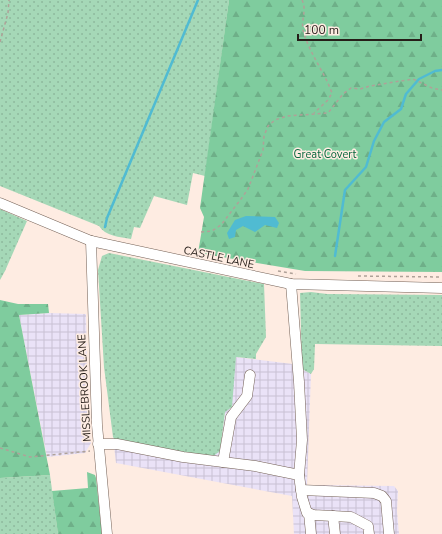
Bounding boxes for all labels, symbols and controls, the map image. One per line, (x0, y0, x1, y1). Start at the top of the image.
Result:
scale bar (298, 16, 421, 42)
text: 100 m (304, 22, 339, 38)
park label: Great Covert (294, 147, 357, 162)
street label: CASTLE LANE (182, 243, 256, 272)
street label: MISSLEBROOK LANE (74, 334, 95, 442)

